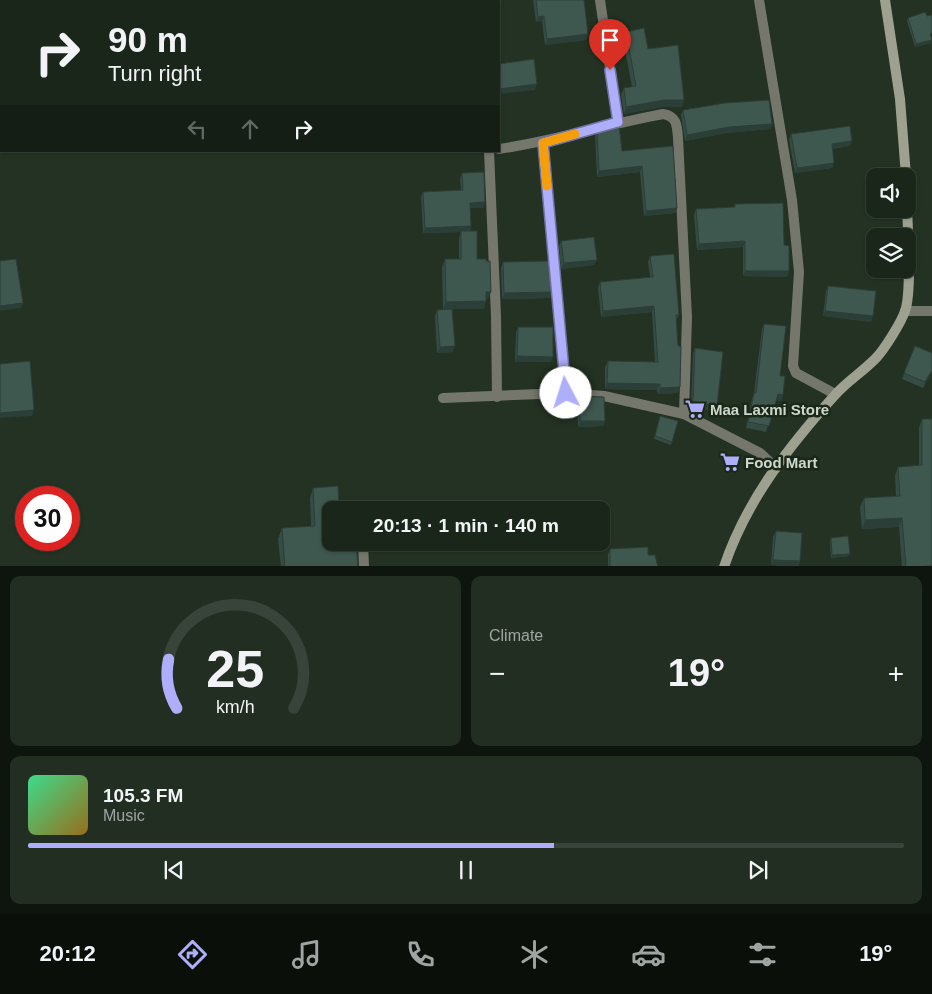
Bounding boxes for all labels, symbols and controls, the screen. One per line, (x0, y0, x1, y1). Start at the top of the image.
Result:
pin (589, 19, 631, 70)
icon: right (25, 20, 90, 85)
text: 90 m (108, 20, 188, 59)
icon: arrive (596, 26, 624, 54)
text: Turn right (108, 61, 201, 86)
icon: left (183, 115, 211, 143)
icon: ahead (236, 115, 264, 143)
icon: right (289, 115, 317, 143)
map controls (866, 168, 916, 278)
button: sound (866, 168, 916, 218)
button: layers (866, 228, 916, 278)
position arrow (539, 366, 591, 418)
supermarket icon: Maa Laxmi Store (684, 398, 706, 420)
place label: Maa Laxmi Store (710, 401, 829, 418)
supermarket icon: Food Mart (719, 451, 741, 473)
place label: Food Mart (745, 454, 818, 471)
speed limit sign: 30 (15, 486, 80, 551)
text: 20:13 · 1 min · 140 m (373, 515, 559, 536)
text: Climate (489, 627, 543, 644)
text: 25 (207, 640, 264, 698)
text: 19° (668, 652, 725, 694)
text: − (489, 658, 505, 689)
text: + (888, 658, 904, 689)
text: km/h (216, 697, 255, 717)
text: 105.3 FM (103, 785, 183, 806)
text: Music (103, 807, 145, 824)
icon: previous (160, 856, 188, 884)
icon: pause (452, 856, 480, 884)
icon: next (744, 856, 772, 884)
icon: directions (175, 937, 210, 972)
icon: music (289, 937, 324, 972)
icon: phone (403, 937, 438, 972)
icon: climate (517, 937, 552, 972)
icon: car (631, 937, 666, 972)
icon: filters (745, 937, 780, 972)
text: 20:12 (40, 941, 96, 966)
text: 19° (859, 941, 892, 966)

